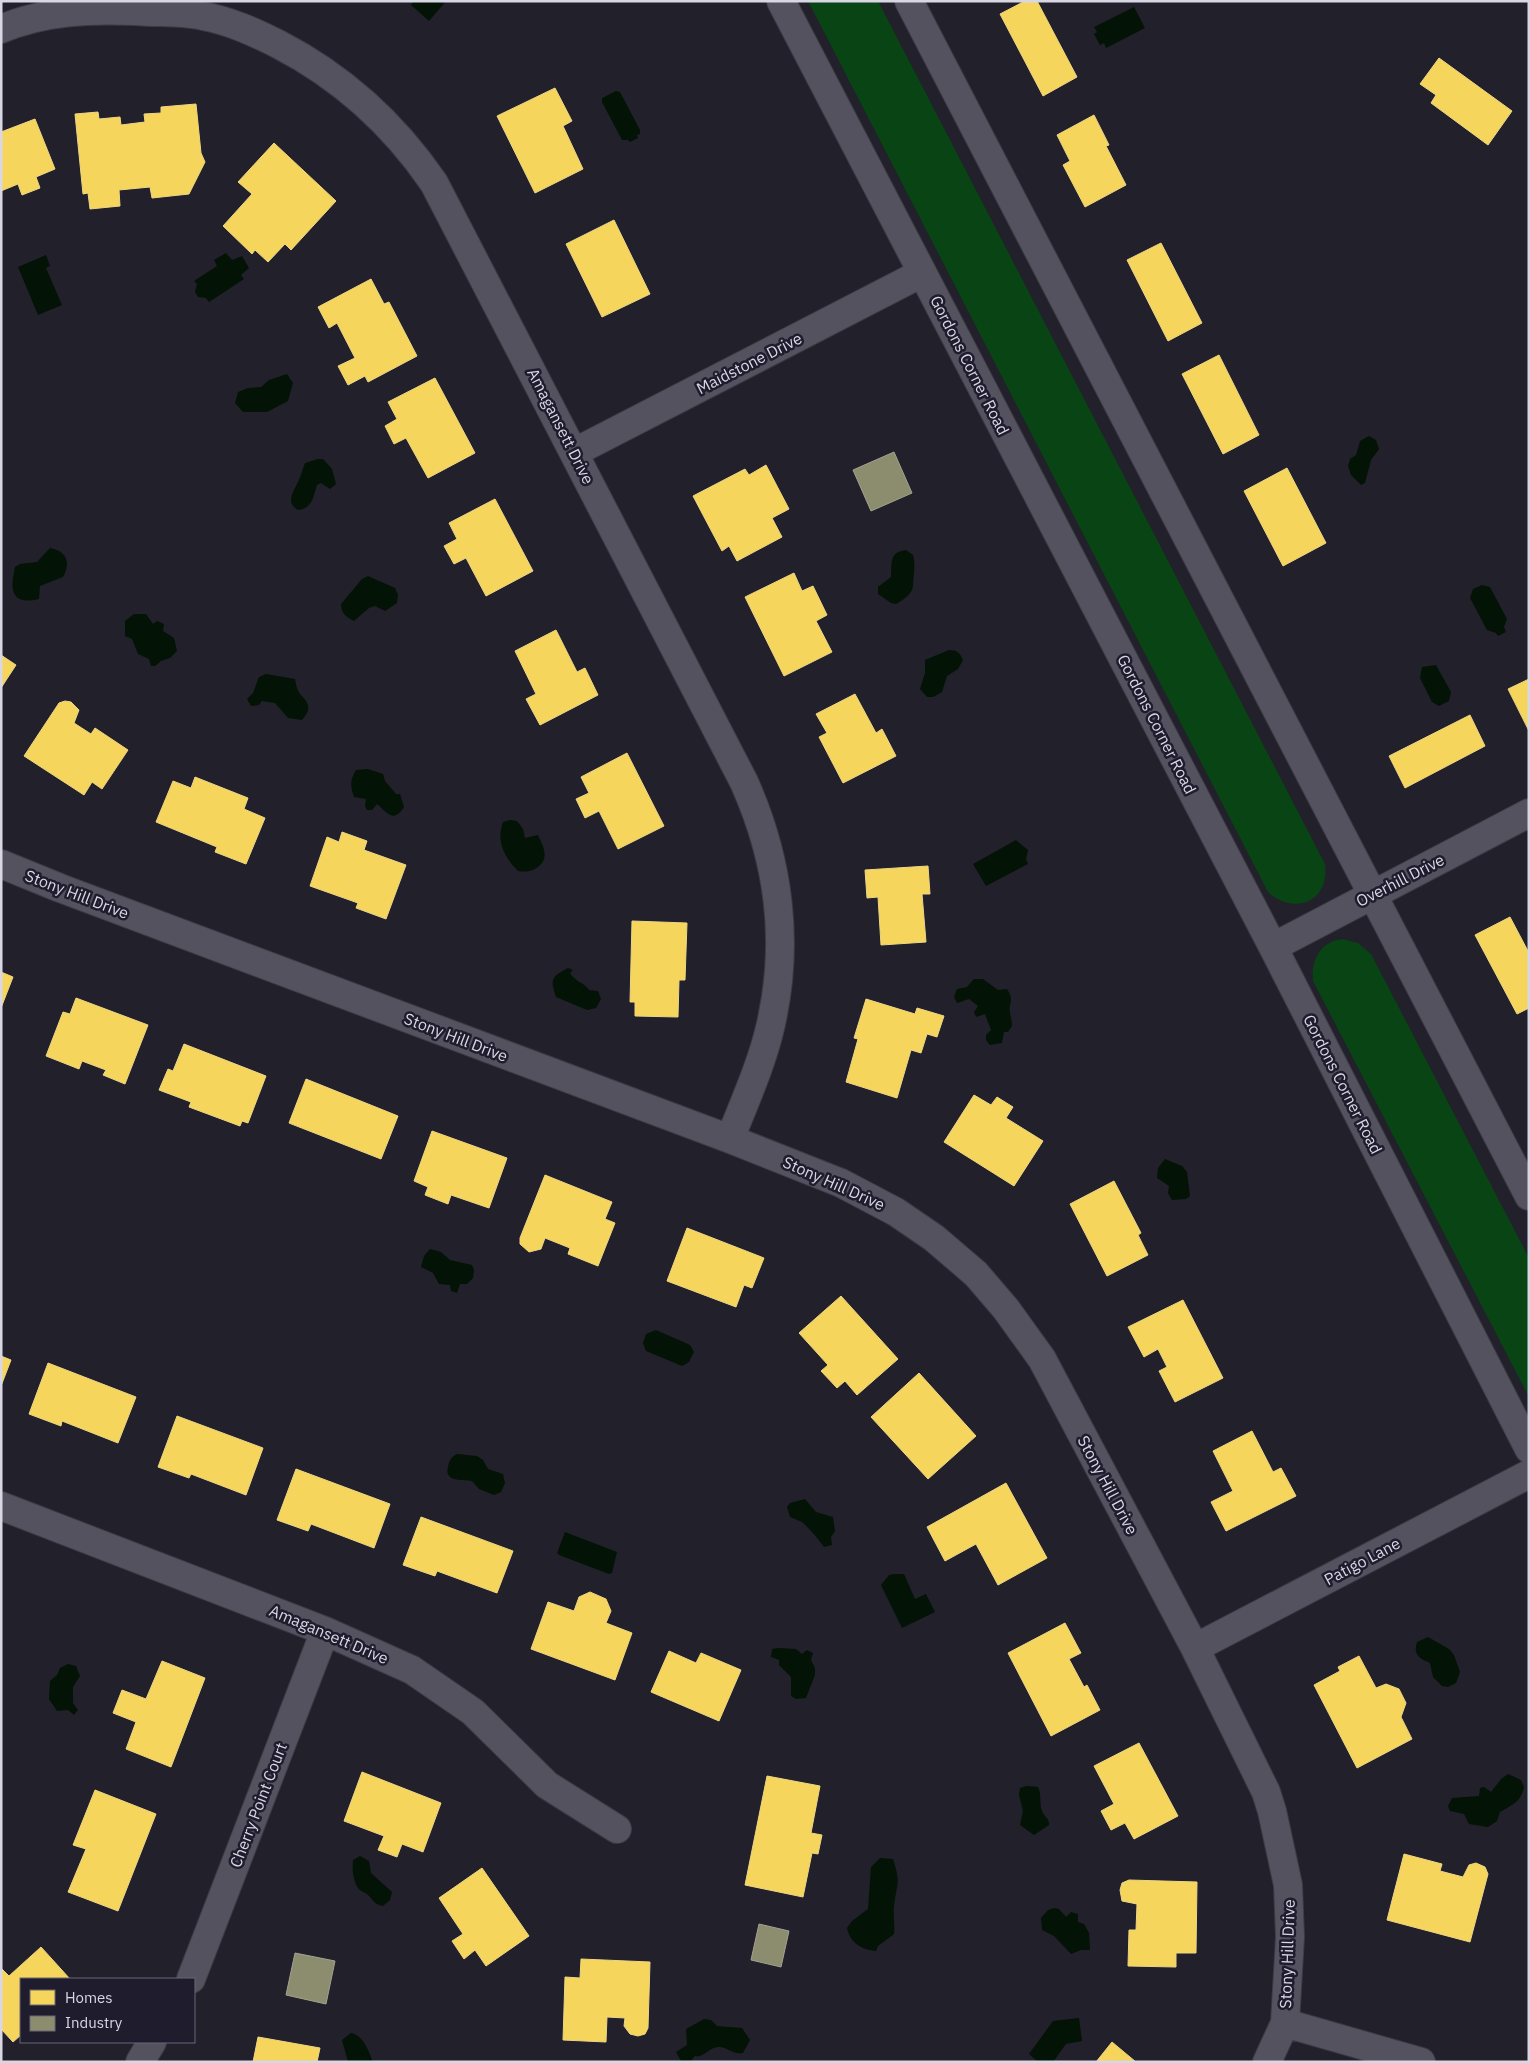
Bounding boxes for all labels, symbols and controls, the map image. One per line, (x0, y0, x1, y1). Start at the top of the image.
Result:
street label: Gordons Corner Road (926, 292, 1014, 438)
street label: Maidstone Drive (693, 328, 805, 398)
street label: Amagansett Drive (523, 365, 599, 487)
street label: Gordons Corner Road (1113, 651, 1201, 797)
street label: Overhill Drive (1353, 849, 1448, 911)
street label: Stony Hill Drive (22, 865, 132, 923)
street label: Stony Hill Drive (401, 1008, 511, 1066)
street label: Gordons Corner Road (1299, 1011, 1387, 1157)
street label: Stony Hill Drive (780, 1152, 888, 1214)
street label: Stony Hill Drive (1073, 1432, 1143, 1538)
street label: Patigo Lane (1321, 1533, 1404, 1589)
street label: Amagansett Drive (266, 1600, 392, 1668)
street label: Cherry Point Court (225, 1740, 291, 1870)
street label: Stony Hill Drive (1275, 1899, 1299, 2009)
legend (20, 1978, 195, 2043)
text: Homes (65, 1988, 113, 2007)
text: Industry (65, 2013, 123, 2032)

